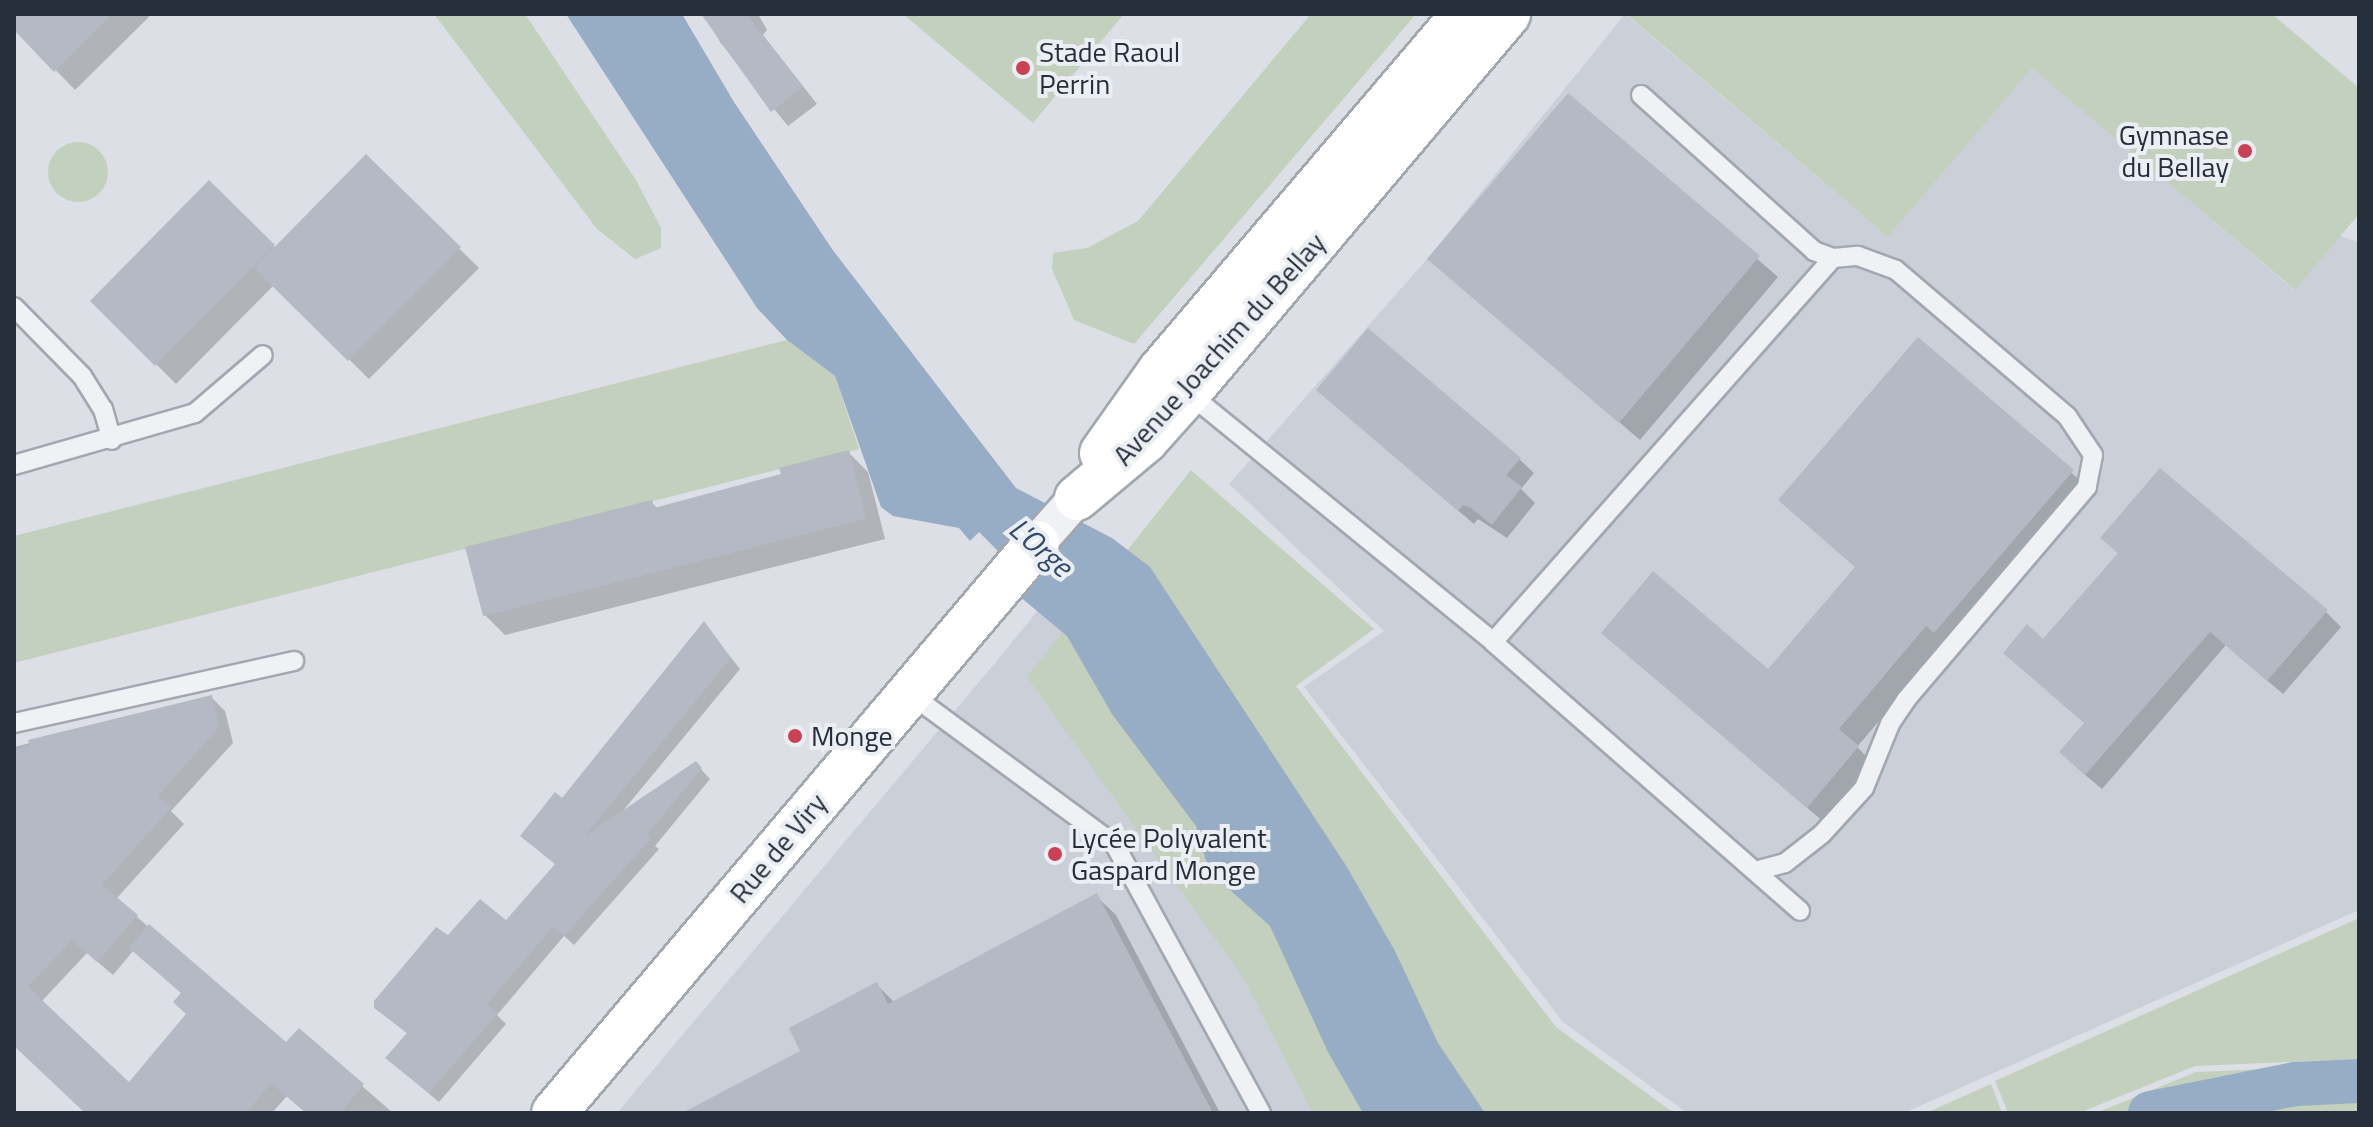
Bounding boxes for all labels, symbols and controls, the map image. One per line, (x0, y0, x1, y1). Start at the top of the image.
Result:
place label: Stade Raoul Perrin (1039, 35, 1180, 101)
marker: Stade Raoul Perrin (1014, 59, 1032, 77)
place label: Gymnase du Bellay (2119, 118, 2229, 184)
marker: Gymnase du Bellay (2236, 142, 2254, 160)
street label: Avenue Joachim du Bellay (1106, 226, 1332, 472)
water label: L'Orge (1002, 510, 1080, 584)
place label: Monge (811, 719, 893, 753)
marker: Monge (786, 727, 804, 745)
street label: Rue de Viry (722, 786, 834, 910)
place label: Lycée Polyvalent Gaspard Monge (1071, 821, 1267, 887)
marker: Lycée Polyvalent Gaspard Monge (1046, 845, 1064, 863)

